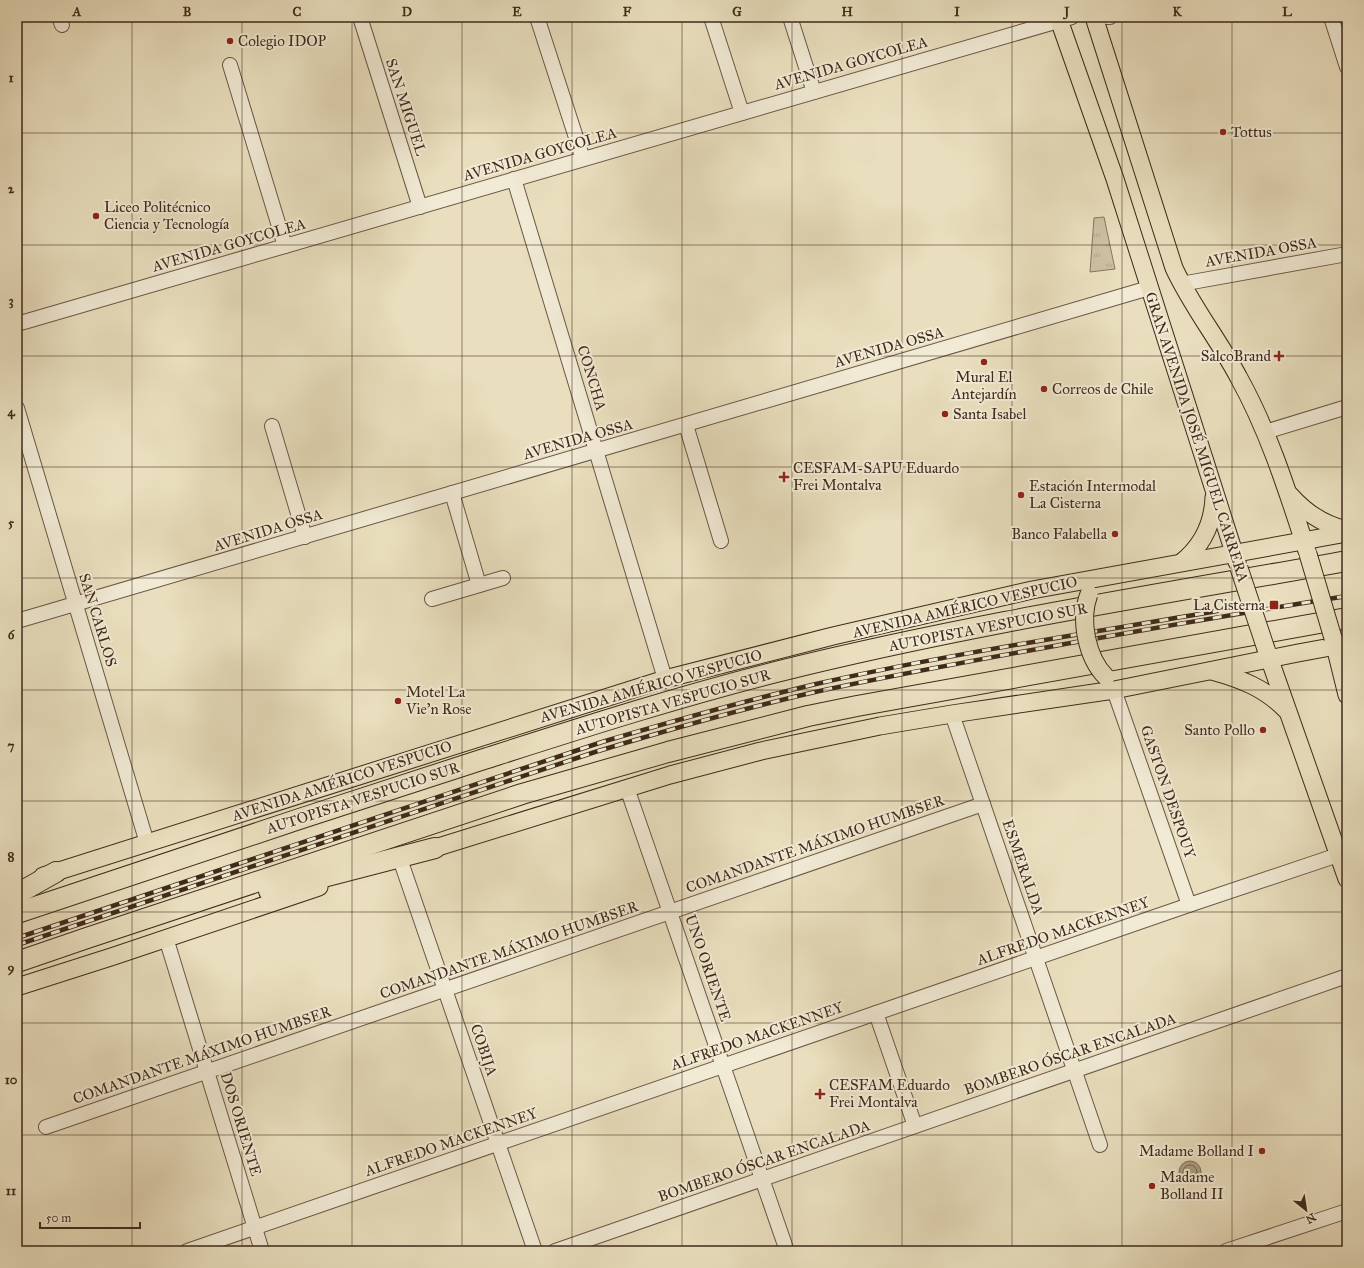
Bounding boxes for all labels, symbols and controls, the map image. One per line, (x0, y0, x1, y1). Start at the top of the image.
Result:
text: A (72, 4, 82, 20)
text: B (183, 4, 192, 20)
text: C (293, 4, 302, 20)
text: D (402, 4, 412, 20)
text: E (512, 4, 522, 20)
text: F (623, 4, 632, 20)
text: G (732, 4, 742, 20)
text: H (841, 4, 853, 20)
text: I (954, 4, 960, 20)
text: J (1062, 4, 1070, 20)
text: K (1172, 4, 1182, 20)
text: L (1282, 4, 1292, 20)
place label: Colegio IDOP (238, 32, 327, 50)
street label: AVENIDA GOYCOLEA (771, 32, 930, 94)
marker: Colegio IDOP (225, 36, 235, 46)
street label: SAN MIGUEL (382, 56, 430, 158)
text: 1 (8, 70, 14, 86)
street label: AVENIDA GOYCOLEA (460, 123, 619, 185)
place label: Tottus (1231, 123, 1272, 141)
marker: Tottus (1218, 127, 1228, 137)
text: 2 (8, 181, 15, 197)
place label: Liceo Politécnico Ciencia y Tecnología (104, 198, 230, 233)
marker: Liceo Politécnico Ciencia y Tecnología (91, 211, 101, 221)
street label: AVENIDA GOYCOLEA (149, 214, 308, 276)
street label: AVENIDA OSSA (1203, 233, 1318, 271)
street label: GRAN AVENIDA JOSÉ MIGUEL CARRERA (1141, 289, 1253, 585)
text: 3 (8, 293, 14, 309)
street label: AVENIDA OSSA (831, 323, 946, 371)
street label: CONCHA (574, 343, 610, 413)
place label: SalcoBrand (1201, 347, 1271, 365)
marker: SalcoBrand (1274, 351, 1284, 361)
marker: Mural El Antejardín (979, 357, 989, 367)
place label: Mural El Antejardín (950, 368, 1017, 403)
place label: Correos de Chile (1052, 380, 1154, 398)
marker: Correos de Chile (1039, 384, 1049, 394)
text: 4 (7, 404, 15, 420)
place label: Santa Isabel (953, 405, 1028, 423)
marker: Santa Isabel (940, 409, 950, 419)
street label: AVENIDA OSSA (520, 415, 635, 463)
place label: CESFAM-SAPU Eduardo Frei Montalva (793, 459, 959, 494)
marker: CESFAM-SAPU Eduardo Frei Montalva (778, 471, 790, 483)
place label: Estación Intermodal La Cisterna (1029, 477, 1157, 512)
marker: Estación Intermodal La Cisterna (1016, 490, 1026, 500)
street label: AVENIDA OSSA (210, 505, 325, 555)
text: 5 (8, 515, 15, 531)
place label: Banco Falabella (1011, 525, 1108, 543)
marker: Banco Falabella (1110, 529, 1120, 539)
street label: SAN CARLOS (75, 571, 121, 669)
street label: AVENIDA AMÉRICO VESPUCIO (850, 571, 1079, 642)
place label: La Cisterna (1193, 596, 1266, 614)
street label: AUTOPISTA VESPUCIO SUR (886, 599, 1089, 655)
marker: La Cisterna (1268, 599, 1280, 611)
text: 6 (8, 627, 16, 643)
street label: AVENIDA AMÉRICO VESPUCIO (537, 645, 764, 727)
street label: AUTOPISTA VESPUCIO SUR (572, 665, 773, 739)
place label: Motel La Vie’n Rose (405, 683, 472, 718)
marker: Motel La Vie’n Rose (393, 696, 403, 706)
place label: Santo Pollo (1184, 721, 1255, 739)
street label: GASTON DESPOUY (1137, 723, 1199, 861)
marker: Santo Pollo (1258, 725, 1268, 735)
street label: AVENIDA AMÉRICO VESPUCIO (229, 736, 454, 825)
text: 7 (8, 738, 15, 754)
street label: AUTOPISTA VESPUCIO SUR (263, 758, 462, 838)
street label: COMANDANTE MÁXIMO HUMBSER (683, 790, 947, 897)
street label: ESMERALDA (998, 817, 1048, 917)
text: 8 (8, 849, 15, 865)
street label: ALFREDO MACKENNEY (973, 893, 1152, 969)
street label: COMANDANTE MÁXIMO HUMBSER (377, 896, 641, 1003)
street label: UNO ORIENTE (681, 912, 735, 1024)
text: 9 (8, 960, 15, 976)
street label: ALFREDO MACKENNEY (667, 998, 846, 1074)
street label: COMANDANTE MÁXIMO HUMBSER (70, 1001, 334, 1108)
street label: BOMBERO ÓSCAR ENCALADA (961, 1008, 1178, 1099)
street label: COBIJA (466, 1022, 501, 1079)
street label: DOS ORIENTE (217, 1070, 265, 1178)
text: 10 (5, 1072, 18, 1088)
place label: CESFAM Eduardo Frei Montalva (829, 1076, 950, 1111)
marker: CESFAM Eduardo Frei Montalva (814, 1088, 826, 1100)
street label: ALFREDO MACKENNEY (361, 1104, 540, 1180)
street label: BOMBERO ÓSCAR ENCALADA (655, 1115, 872, 1206)
place label: Madame Bolland I (1139, 1142, 1254, 1160)
marker: Madame Bolland I (1257, 1146, 1267, 1156)
place label: Madame Bolland II (1160, 1168, 1224, 1203)
marker: Madame Bolland II (1147, 1181, 1157, 1191)
text: 11 (6, 1183, 16, 1199)
north arrow (1286, 1190, 1326, 1230)
scale bar (40, 1204, 140, 1230)
text: N (1303, 1210, 1318, 1227)
text: 50 m (46, 1211, 71, 1225)

